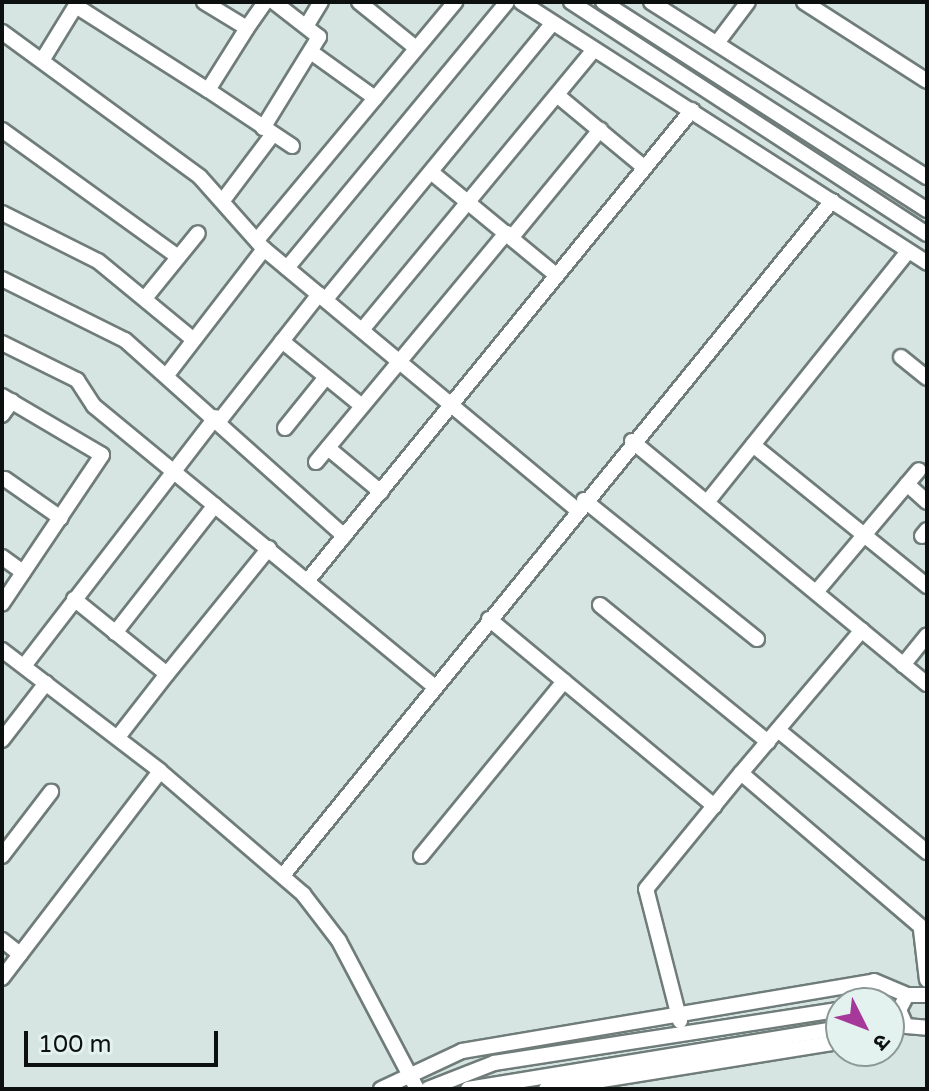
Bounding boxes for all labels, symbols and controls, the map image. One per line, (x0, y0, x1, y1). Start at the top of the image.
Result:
north arrow (825, 987, 905, 1067)
scale bar (28, 1015, 222, 1065)
text: उ (867, 1028, 895, 1055)
text: 100 m (38, 1030, 112, 1059)

